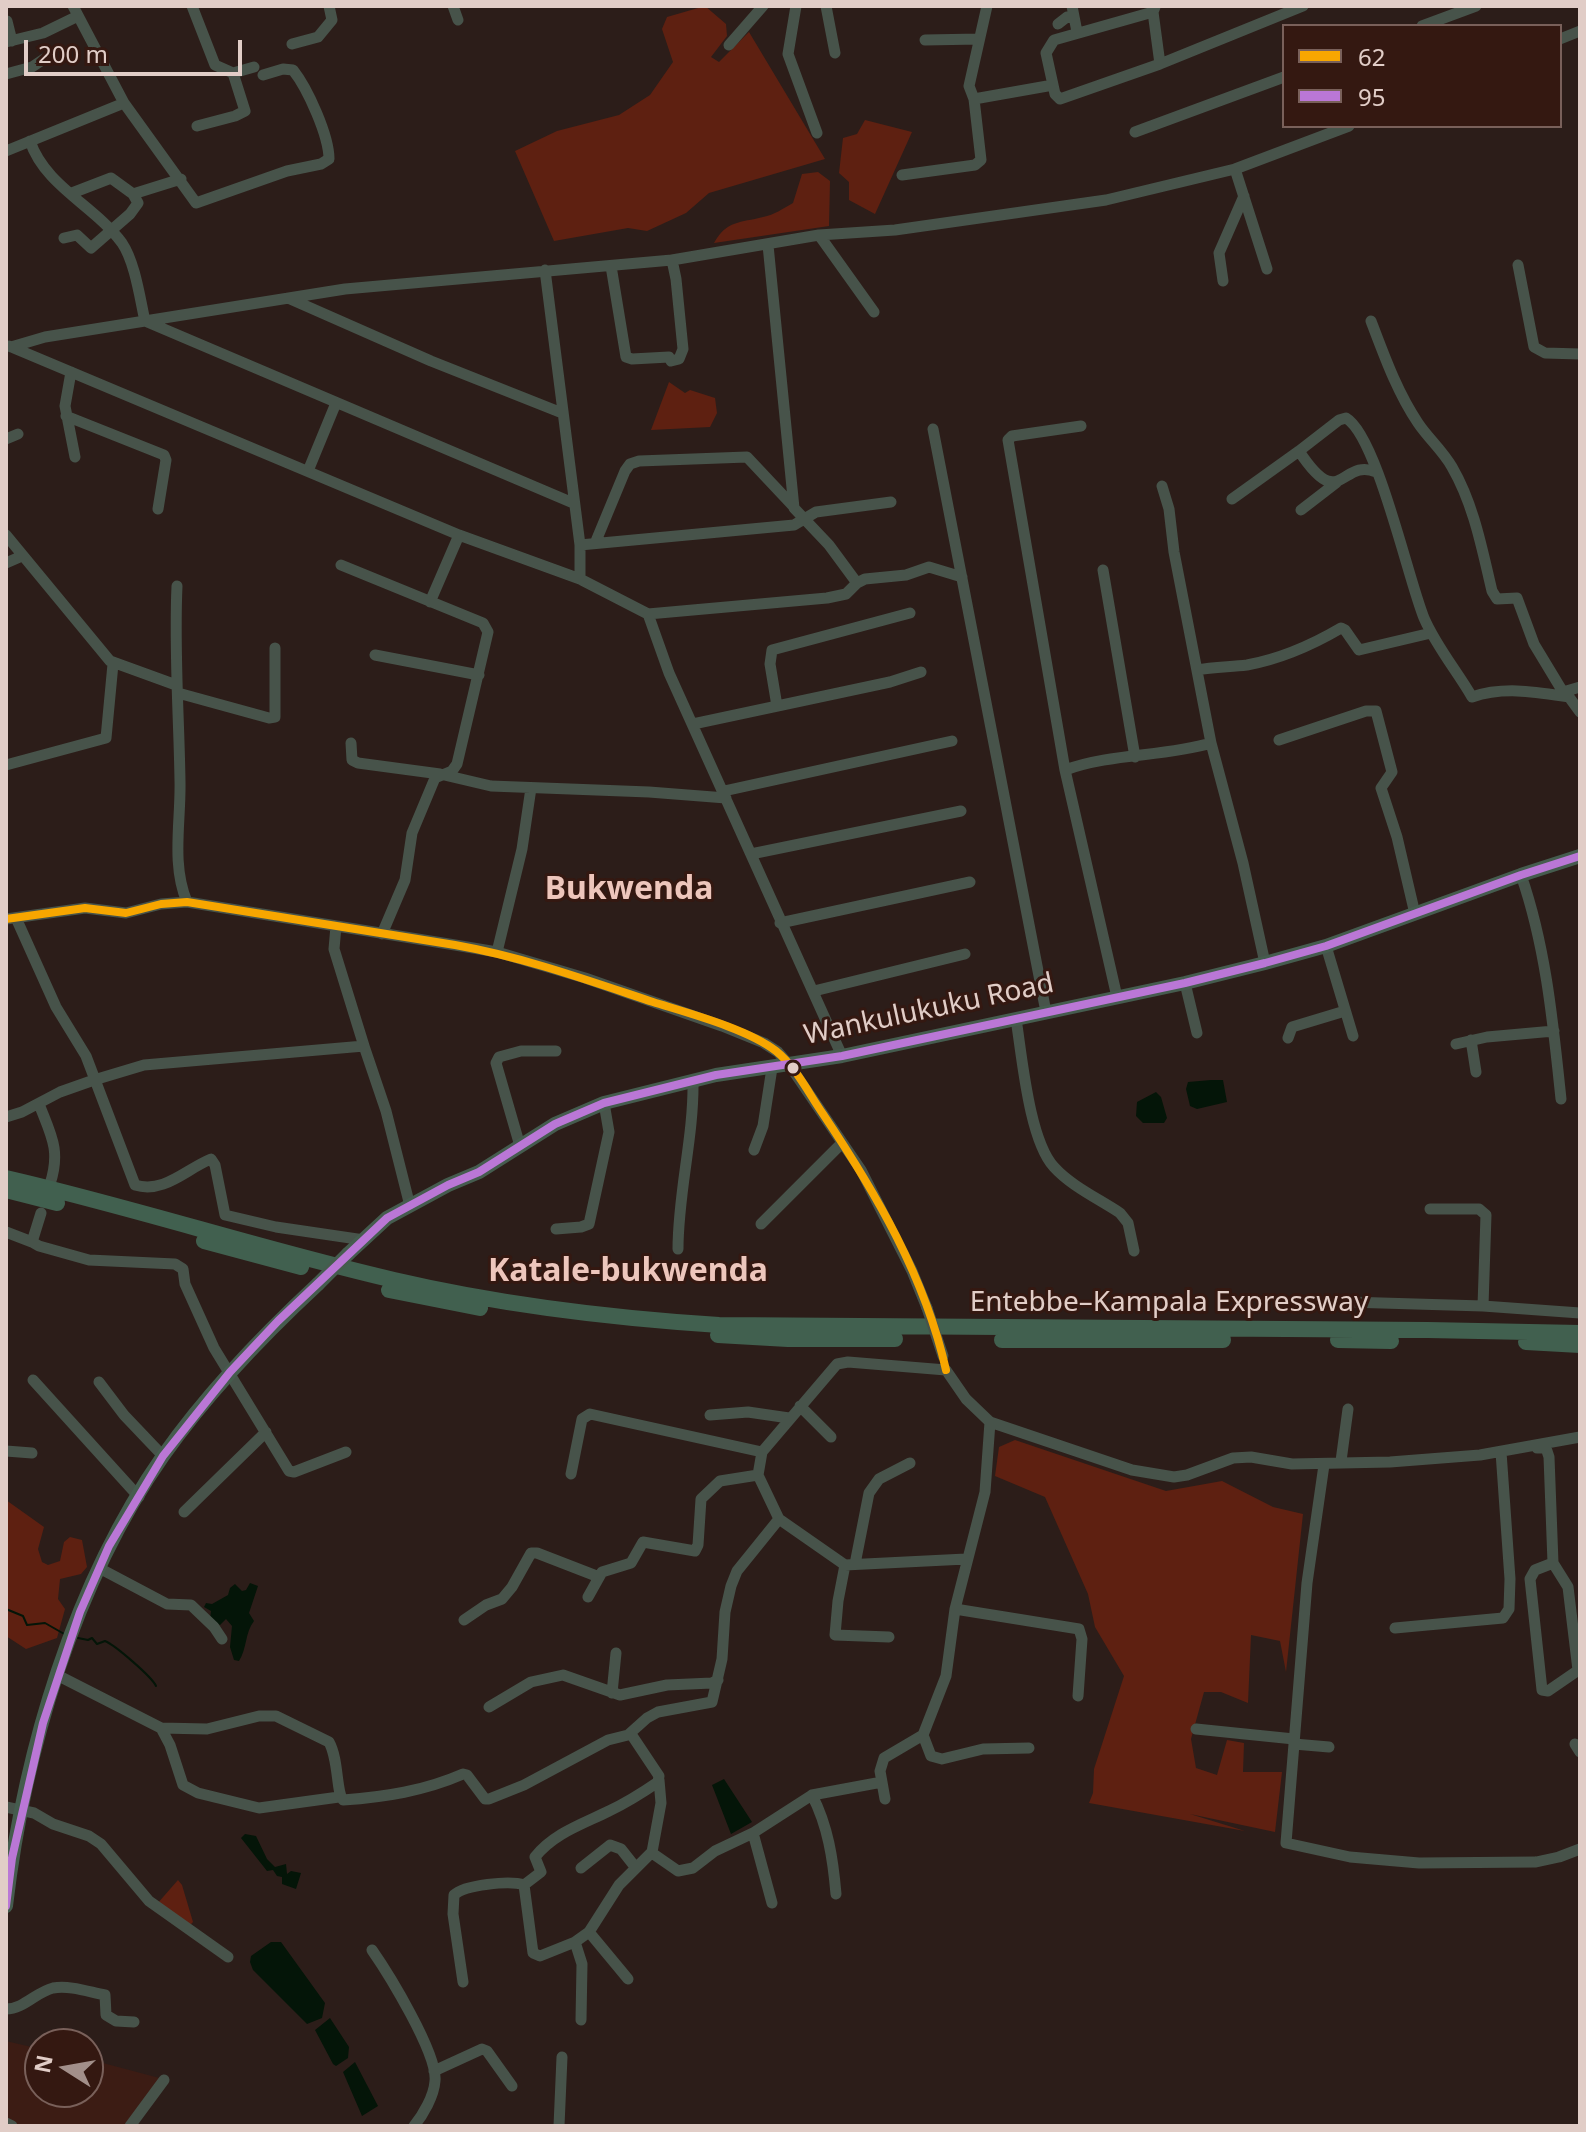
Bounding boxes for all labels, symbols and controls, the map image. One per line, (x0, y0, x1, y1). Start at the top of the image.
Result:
scale bar (28, 24, 246, 74)
legend (1282, 24, 1562, 128)
text: 200 m (38, 37, 108, 70)
text: 62 (1358, 40, 1385, 73)
text: 95 (1358, 80, 1385, 113)
district label: Bukwenda (545, 871, 713, 909)
street label: Wankulukuku Road (801, 967, 1057, 1053)
unlabelled marker (785, 1060, 801, 1076)
district label: Katale-bukwenda (488, 1253, 768, 1291)
street label: Entebbe–Kampala Expressway (970, 1286, 1368, 1320)
north arrow (24, 2028, 104, 2108)
text: N (26, 2052, 59, 2075)

